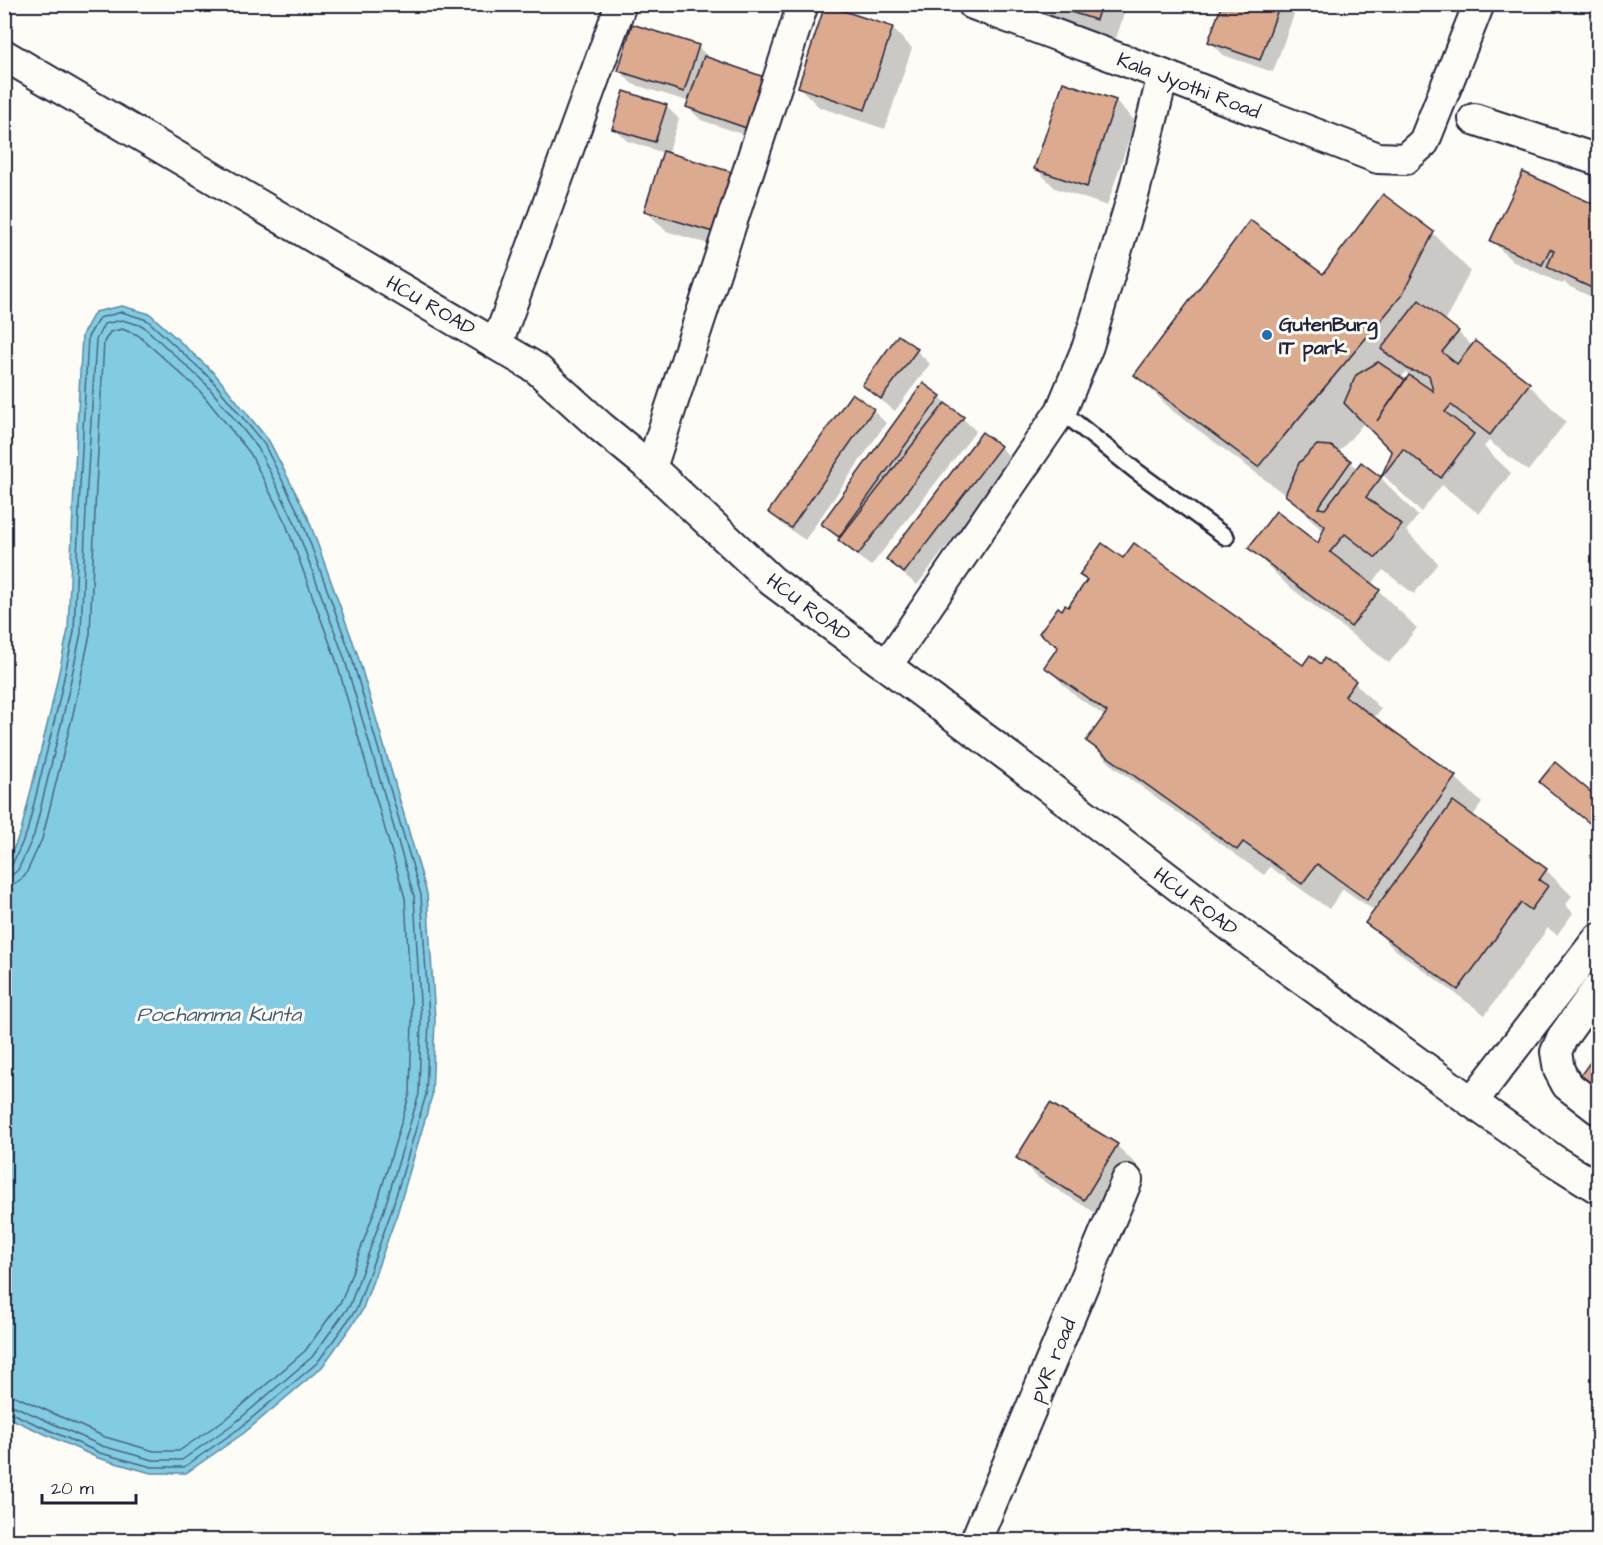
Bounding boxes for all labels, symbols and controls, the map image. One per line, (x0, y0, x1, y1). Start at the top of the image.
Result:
street label: Kala Jyothi Road (1113, 46, 1264, 127)
street label: HCU ROAD (381, 269, 480, 343)
place label: GutenBurg IT park (1279, 311, 1378, 362)
marker: GutenBurg IT park (1260, 328, 1274, 342)
street label: HCU ROAD (760, 567, 856, 649)
street label: HCU ROAD (1147, 861, 1243, 943)
water label: Pochamma Kunta (137, 1000, 303, 1029)
street label: pVR road (1023, 1314, 1083, 1407)
scale bar (42, 1467, 136, 1505)
text: 20 m (51, 1476, 94, 1501)

